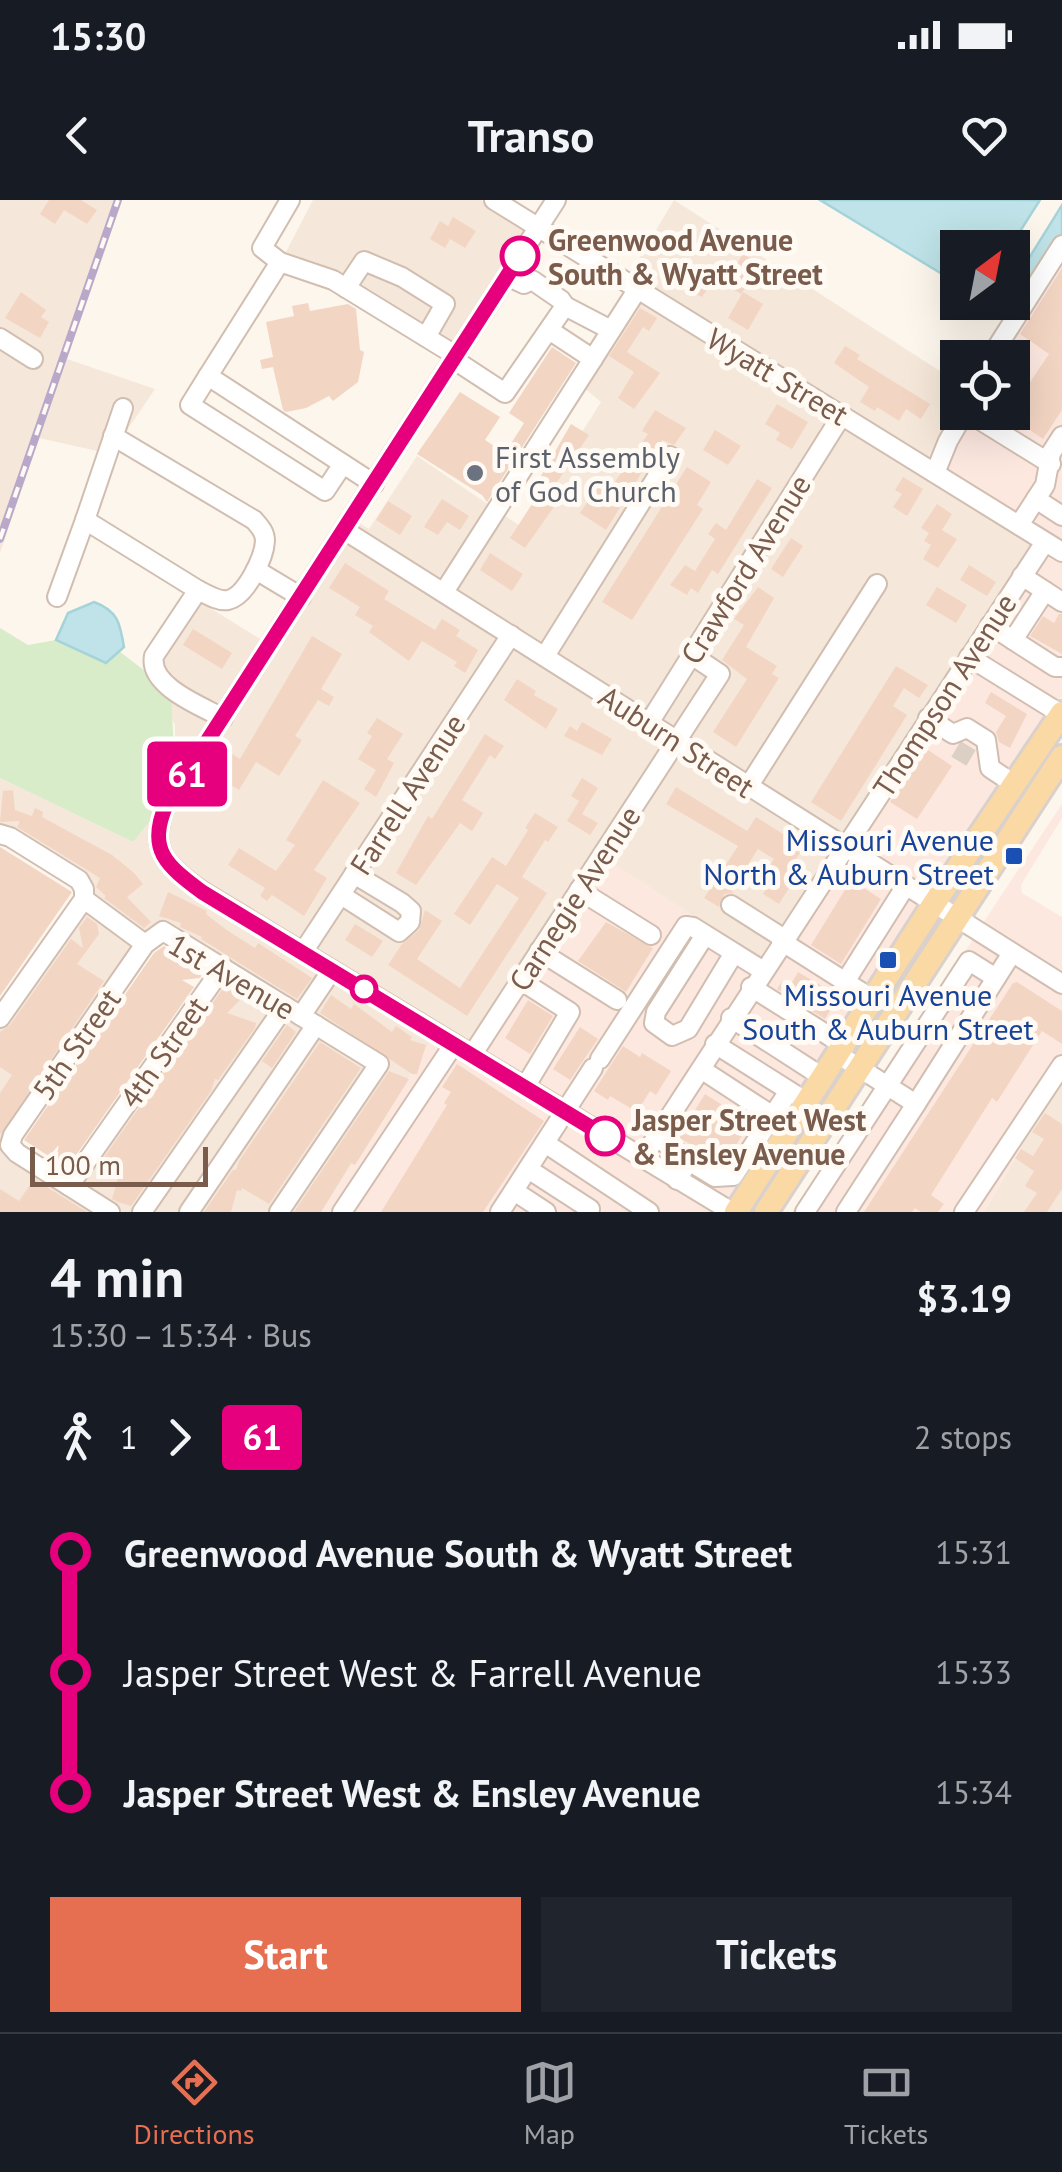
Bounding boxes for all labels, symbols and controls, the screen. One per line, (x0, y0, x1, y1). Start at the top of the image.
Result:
text: 15:30 (50, 11, 146, 60)
text: Transo (468, 106, 594, 164)
icon: back (50, 108, 105, 163)
icon: heart (957, 108, 1012, 163)
place label: Greenwood Avenue South & Wyatt Street (548, 220, 823, 293)
north arrow (940, 230, 1030, 320)
map controls (940, 230, 1030, 430)
marker: Greenwood Avenue South & Wyatt Street (501, 237, 539, 275)
street label: Wyatt Street (700, 319, 856, 433)
button: locate (940, 340, 1030, 430)
place label: First Assembly of God Church (495, 437, 680, 510)
marker: First Assembly of God Church (464, 462, 486, 484)
street label: Crawford Avenue (671, 467, 819, 671)
street label: Thompson Avenue (863, 586, 1025, 804)
street label: Auburn Street (592, 676, 762, 806)
street label: Farrell Avenue (340, 706, 474, 882)
line badge: 61 (142, 742, 232, 806)
text: 61 (167, 751, 207, 797)
street label: Carnegie Avenue (500, 798, 648, 998)
place label: Missouri Avenue North & Auburn Street (703, 820, 994, 893)
marker: Missouri Avenue North & Auburn Street (1003, 845, 1025, 867)
street label: 1st Avenue (162, 924, 302, 1028)
marker: Missouri Avenue South & Auburn Street (877, 949, 899, 971)
place label: Missouri Avenue South & Auburn Street (742, 975, 1034, 1048)
unlabelled marker (351, 976, 377, 1002)
street label: 5th Street (23, 981, 129, 1107)
street label: 4th Street (110, 989, 216, 1115)
place label: Jasper Street West & Ensley Avenue (631, 1100, 867, 1173)
marker: Jasper Street West & Ensley Avenue (586, 1117, 624, 1155)
scale bar (30, 1142, 208, 1186)
text: 100 m (45, 1146, 121, 1183)
text: 4 min (50, 1241, 184, 1312)
text: $3.19 (916, 1273, 1012, 1322)
text: 15:30 – 15:34 · Bus (50, 1314, 312, 1356)
icon: walk (50, 1410, 105, 1465)
icon: forward (152, 1410, 207, 1465)
text: 61 (242, 1414, 282, 1460)
text: 1 (120, 1416, 137, 1458)
text: 2 stops (914, 1416, 1012, 1458)
text: Greenwood Avenue South & Wyatt Street (124, 1528, 792, 1577)
text: 15:31 (935, 1531, 1012, 1573)
text: Jasper Street West & Farrell Avenue (124, 1648, 702, 1697)
text: 15:33 (935, 1651, 1012, 1693)
text: Jasper Street West & Ensley Avenue (124, 1768, 701, 1817)
text: 15:34 (935, 1771, 1012, 1813)
button: Start (50, 1897, 521, 2012)
button: Tickets (541, 1897, 1012, 2012)
tab: Directions (134, 2055, 255, 2152)
tab: Map (522, 2055, 577, 2152)
tab: Tickets (844, 2055, 928, 2152)

